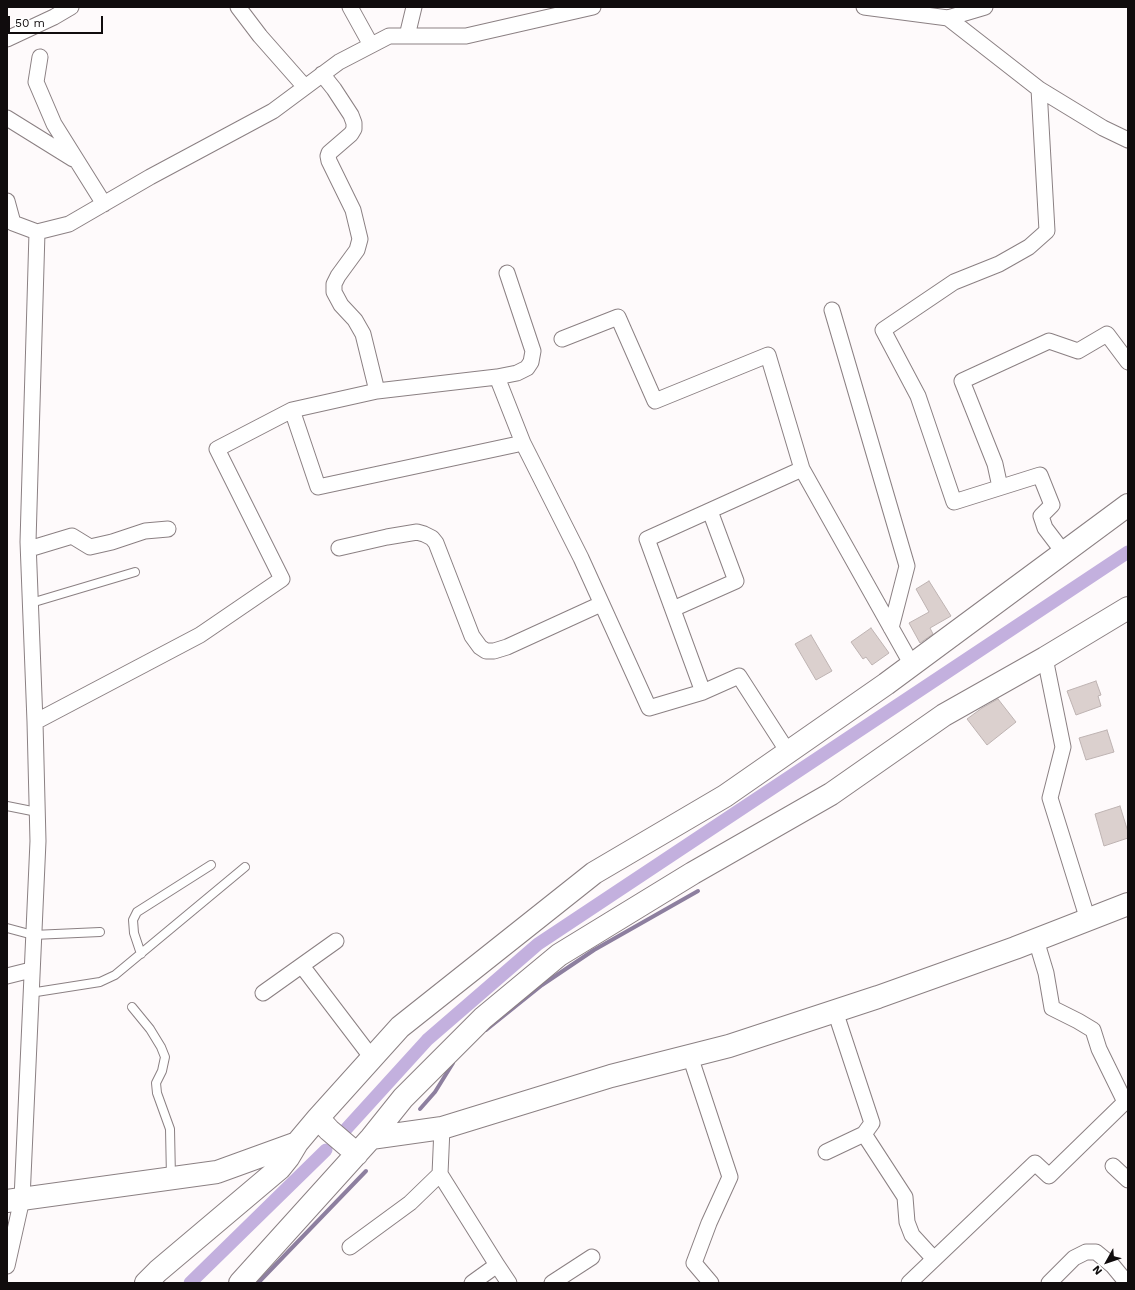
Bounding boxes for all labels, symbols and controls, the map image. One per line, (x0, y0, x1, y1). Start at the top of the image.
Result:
scale bar (10, 8, 105, 34)
text: 50 m (15, 16, 45, 30)
north arrow (1087, 1242, 1127, 1282)
text: N (1090, 1263, 1105, 1277)

